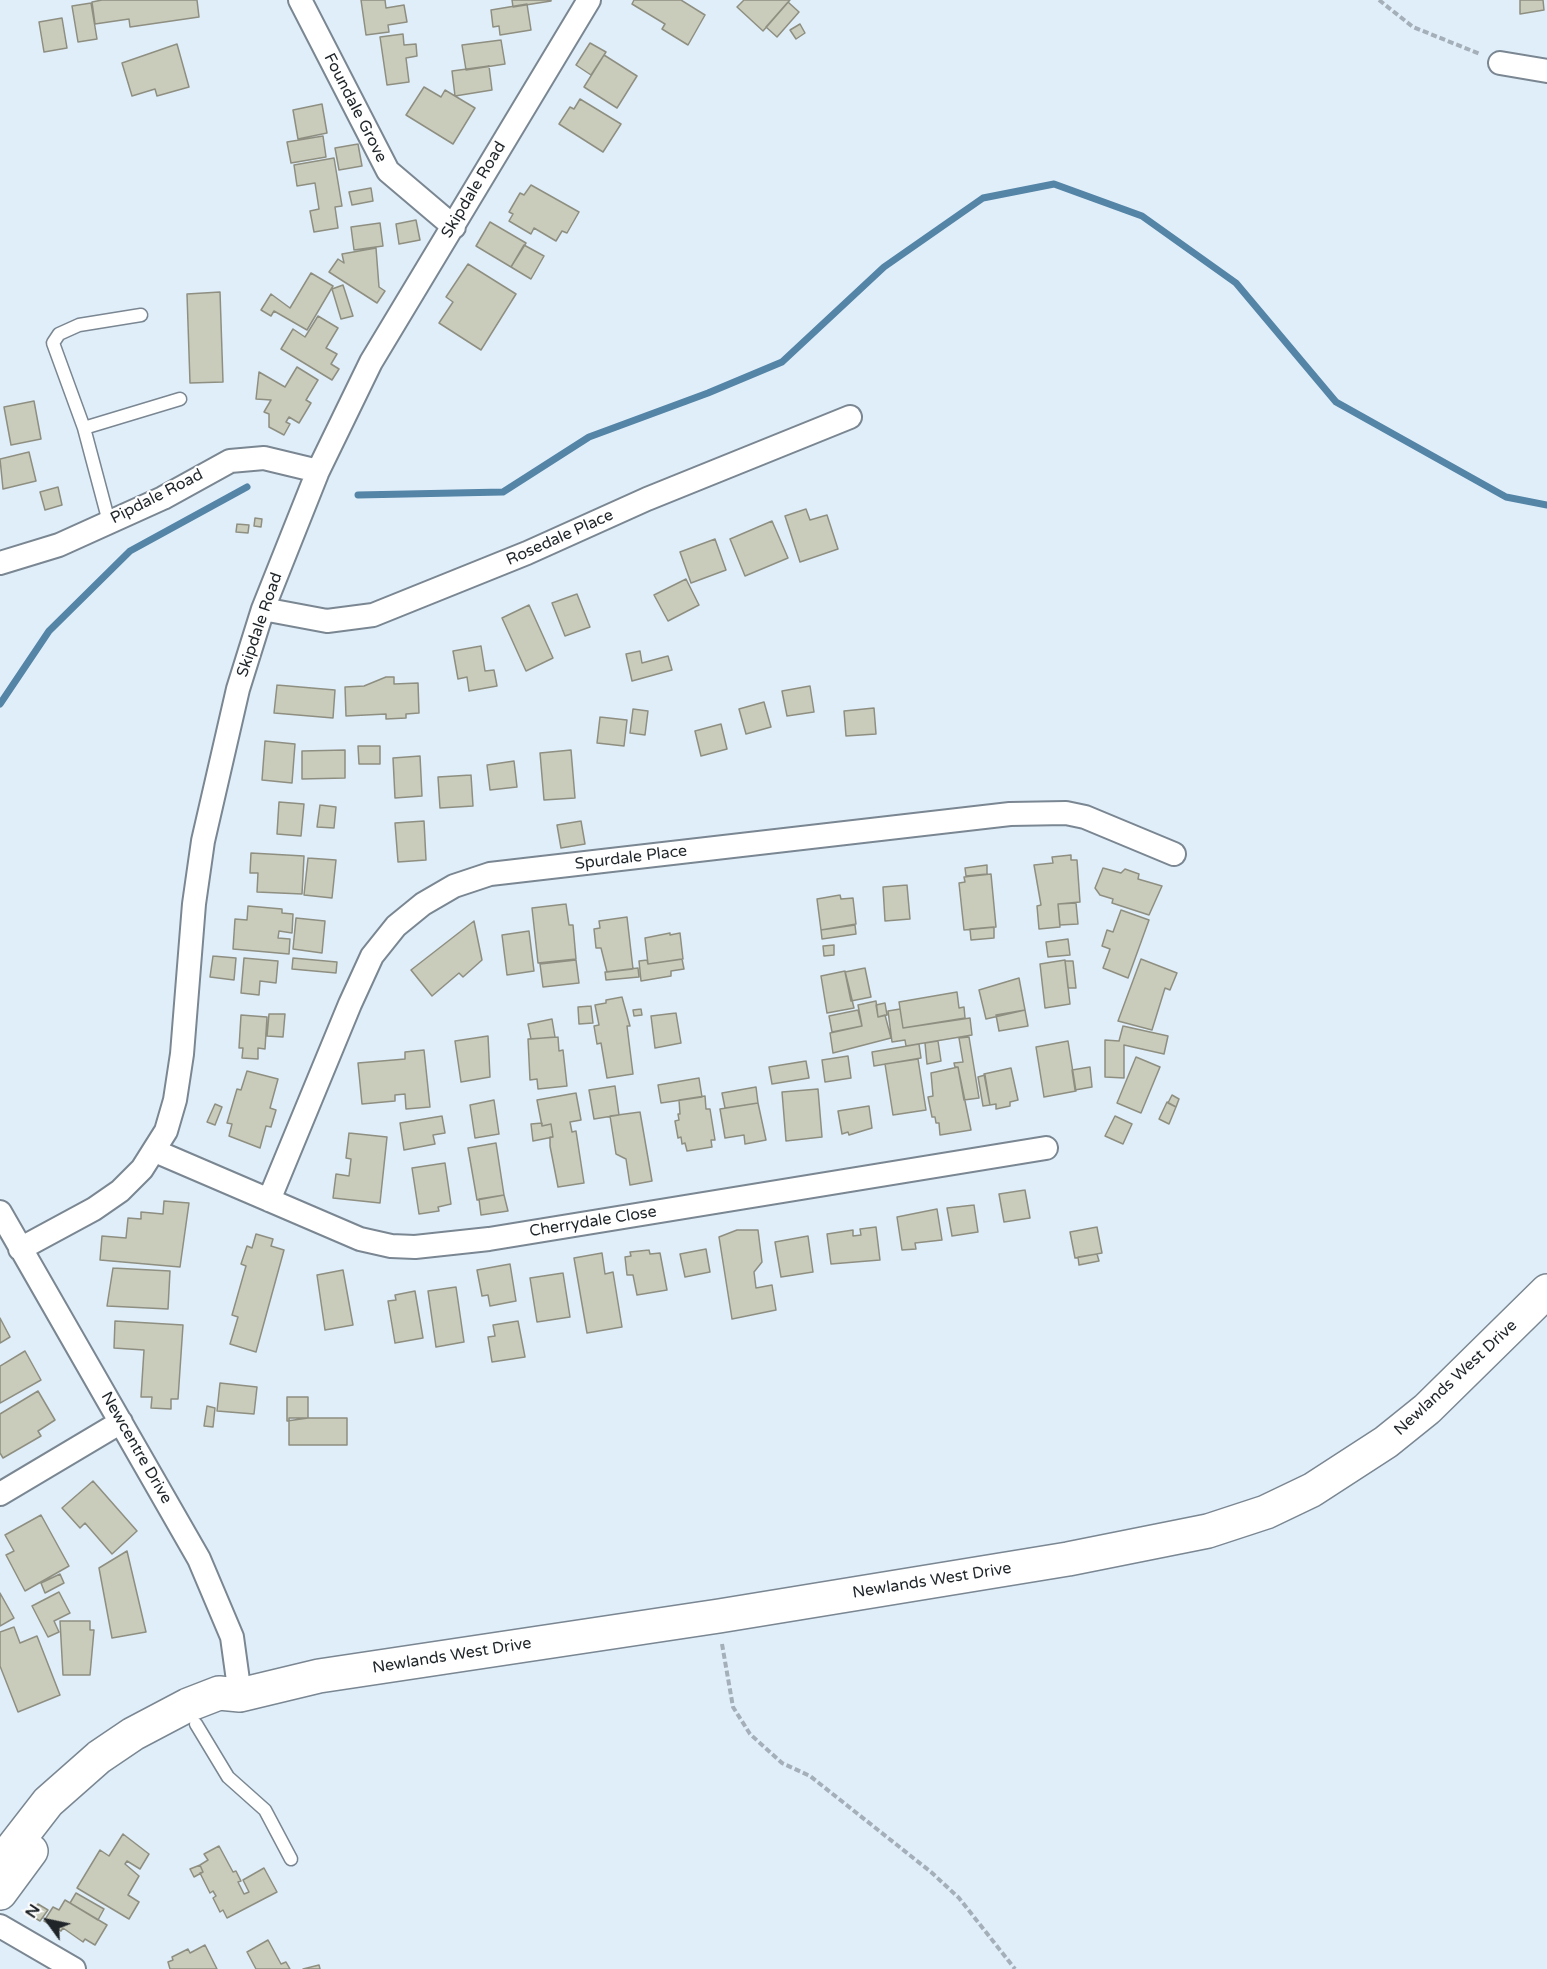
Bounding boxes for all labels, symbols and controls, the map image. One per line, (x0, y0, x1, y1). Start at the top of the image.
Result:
street label: Foundale Grove (319, 50, 391, 166)
street label: Skipdale Road (438, 138, 510, 242)
street label: Pipdale Road (108, 465, 206, 529)
street label: Rosedale Place (503, 506, 617, 570)
street label: Skipdale Road (233, 570, 287, 680)
street label: Spurdale Place (574, 842, 688, 874)
street label: Cherrydale Close (528, 1202, 658, 1242)
street label: Newlands West Drive (1391, 1316, 1521, 1440)
street label: Newcentre Drive (96, 1389, 176, 1507)
street label: Newlands West Drive (851, 1559, 1013, 1603)
street label: Newlands West Drive (371, 1634, 533, 1678)
north arrow (18, 1891, 78, 1951)
text: N (21, 1900, 45, 1922)

